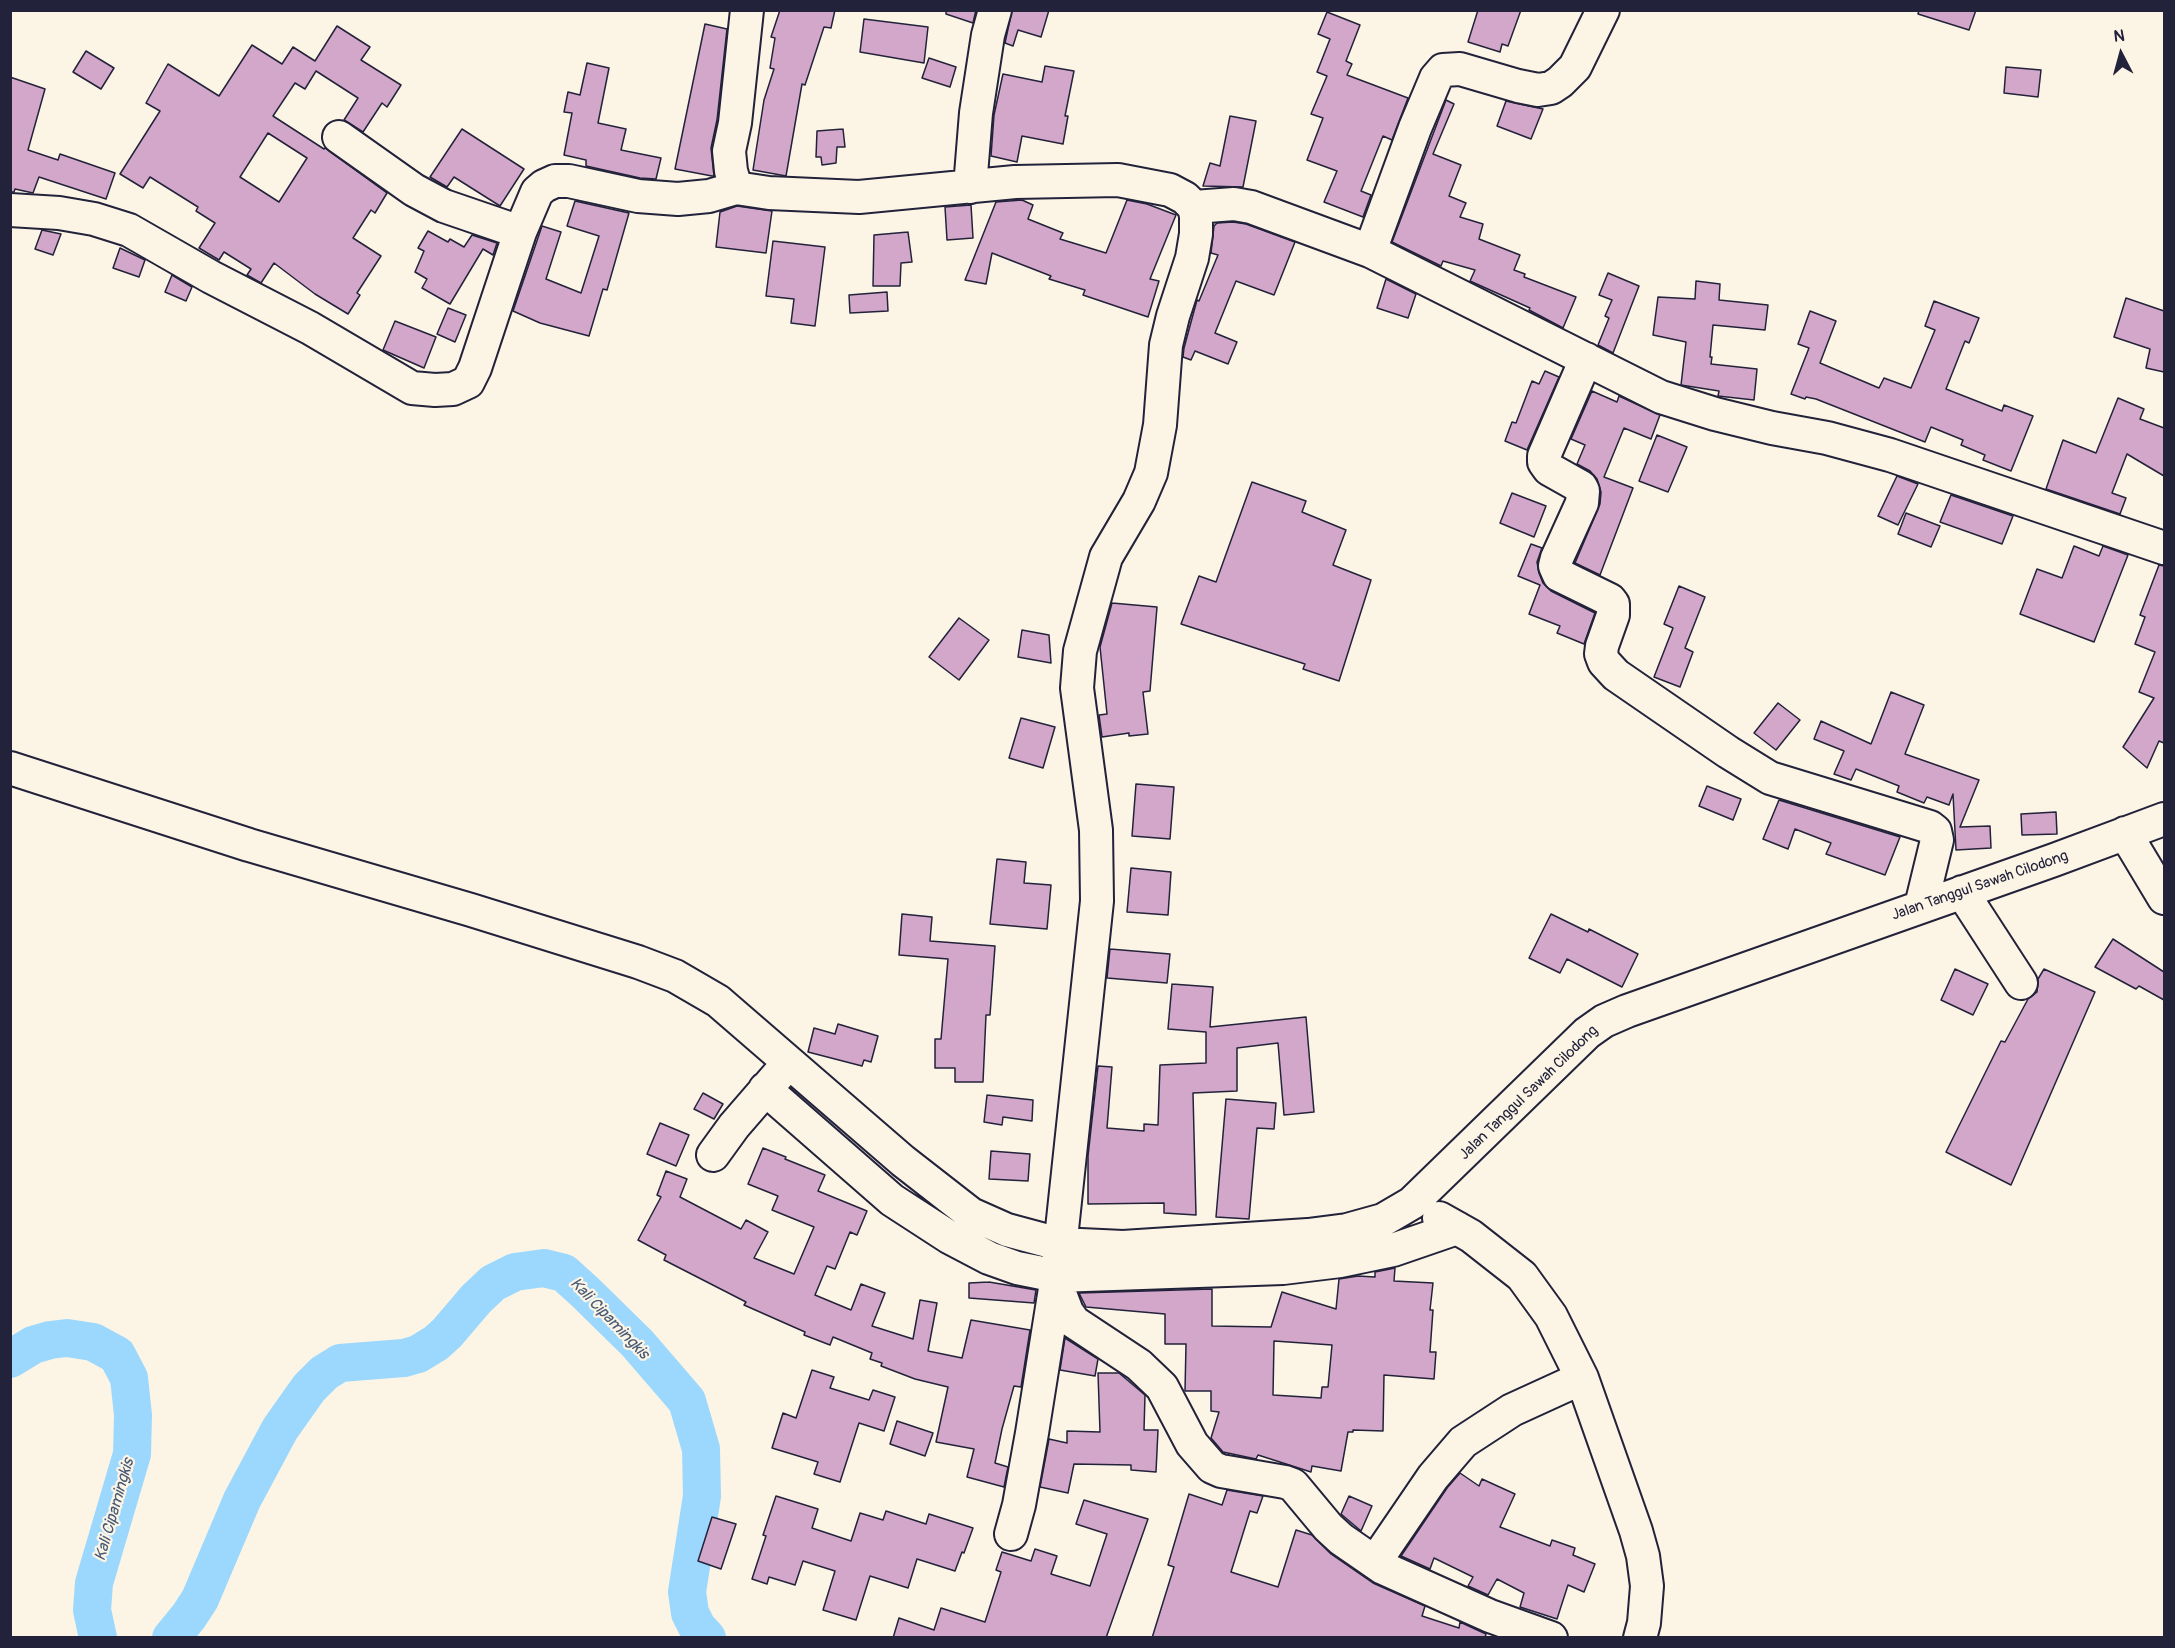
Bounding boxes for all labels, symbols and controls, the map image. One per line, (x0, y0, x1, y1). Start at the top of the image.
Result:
north arrow (2091, 24, 2151, 84)
text: N (2113, 26, 2126, 47)
street label: Jalan Tanggul Sawah Cilodong (1889, 847, 2071, 925)
street label: Jalan Tanggul Sawah Cilodong (1456, 1022, 1602, 1164)
water label: Kali Cipamingkis (565, 1274, 653, 1364)
water label: Kali Cipamingkis (91, 1457, 139, 1563)

